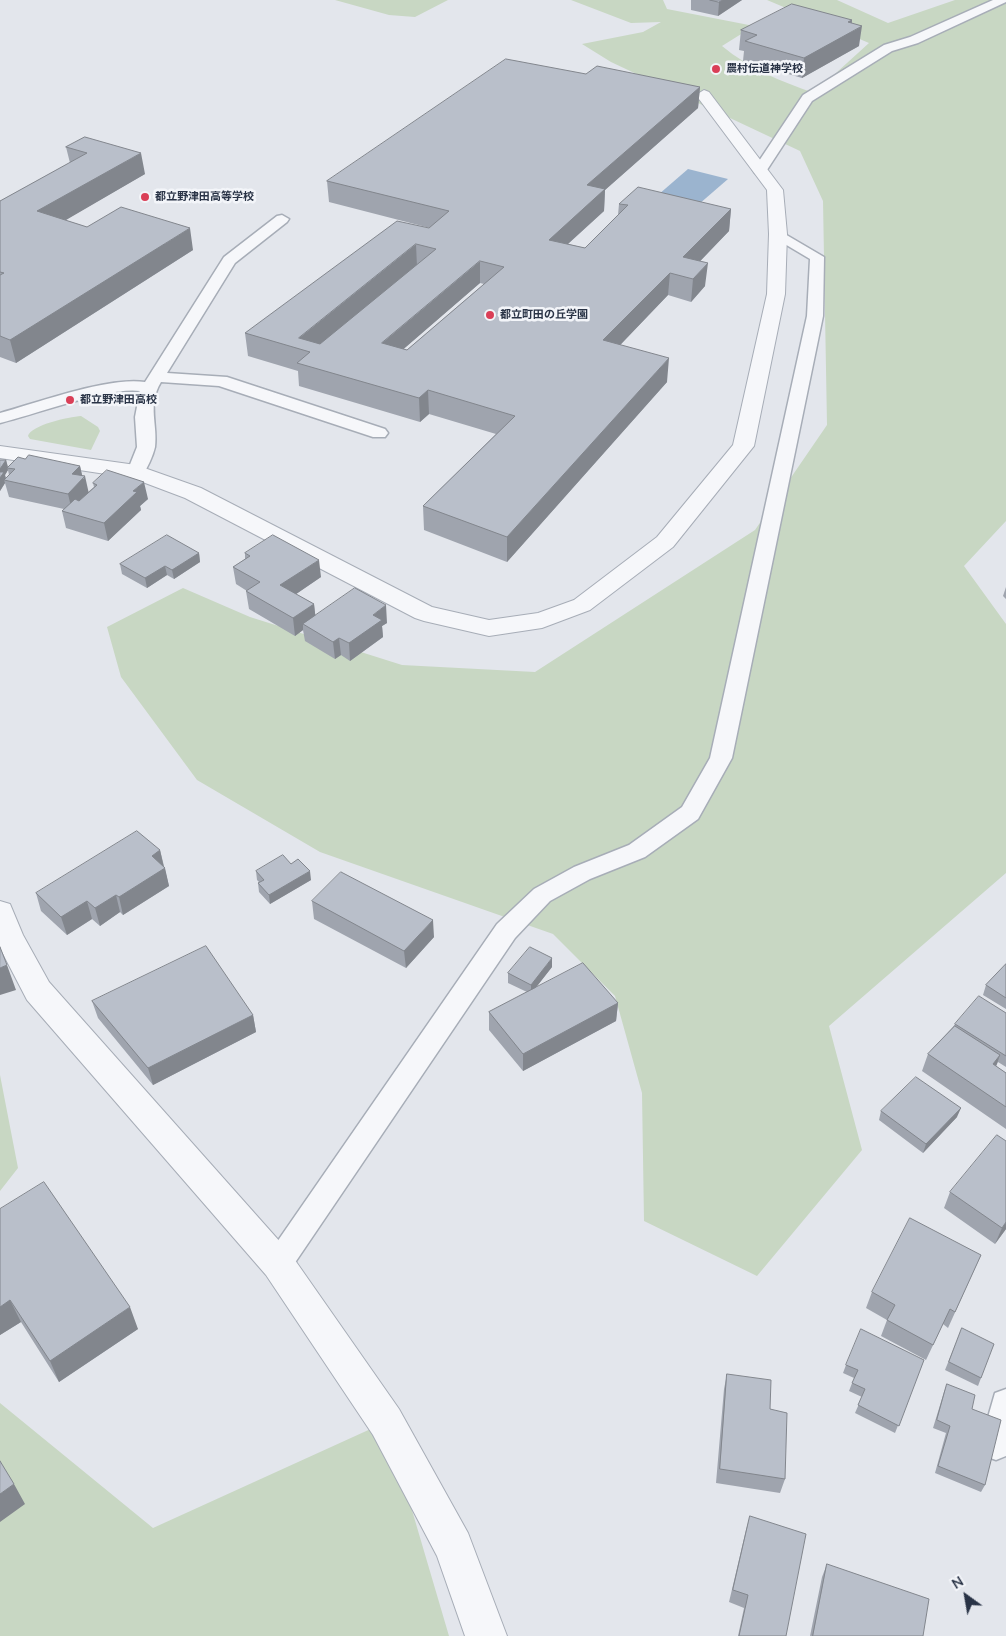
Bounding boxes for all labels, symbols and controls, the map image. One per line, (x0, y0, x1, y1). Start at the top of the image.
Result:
place label: 農村伝道神学校 (726, 62, 803, 76)
marker: 農村伝道神学校 (710, 63, 722, 75)
place label: 都立野津田高等学校 (155, 190, 254, 204)
marker: 都立野津田高等学校 (139, 191, 151, 203)
place label: 都立町田の丘学園 (500, 308, 588, 322)
marker: 都立町田の丘学園 (484, 309, 496, 321)
place label: 都立野津田高校 (80, 393, 157, 407)
marker: 都立野津田高校 (64, 394, 76, 406)
north arrow (941, 1571, 991, 1621)
text: N (948, 1572, 967, 1594)

